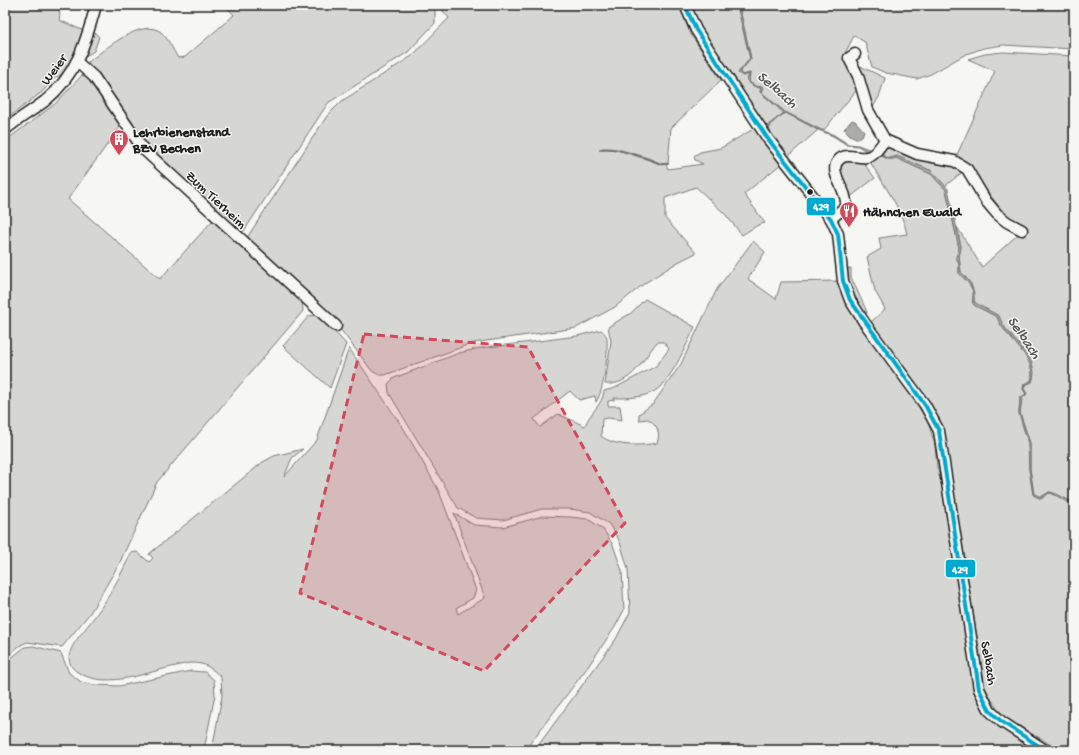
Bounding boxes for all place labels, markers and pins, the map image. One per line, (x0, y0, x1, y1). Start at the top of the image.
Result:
place label: Lehrbienenstand BZV Bechen (132, 125, 231, 158)
building icon: Lehrbienenstand BZV Bechen (108, 128, 130, 156)
unlabelled marker (805, 187, 815, 197)
restaurant icon: Hähnchen Ewald (838, 200, 860, 228)
place label: Hähnchen Ewald (863, 205, 963, 222)

